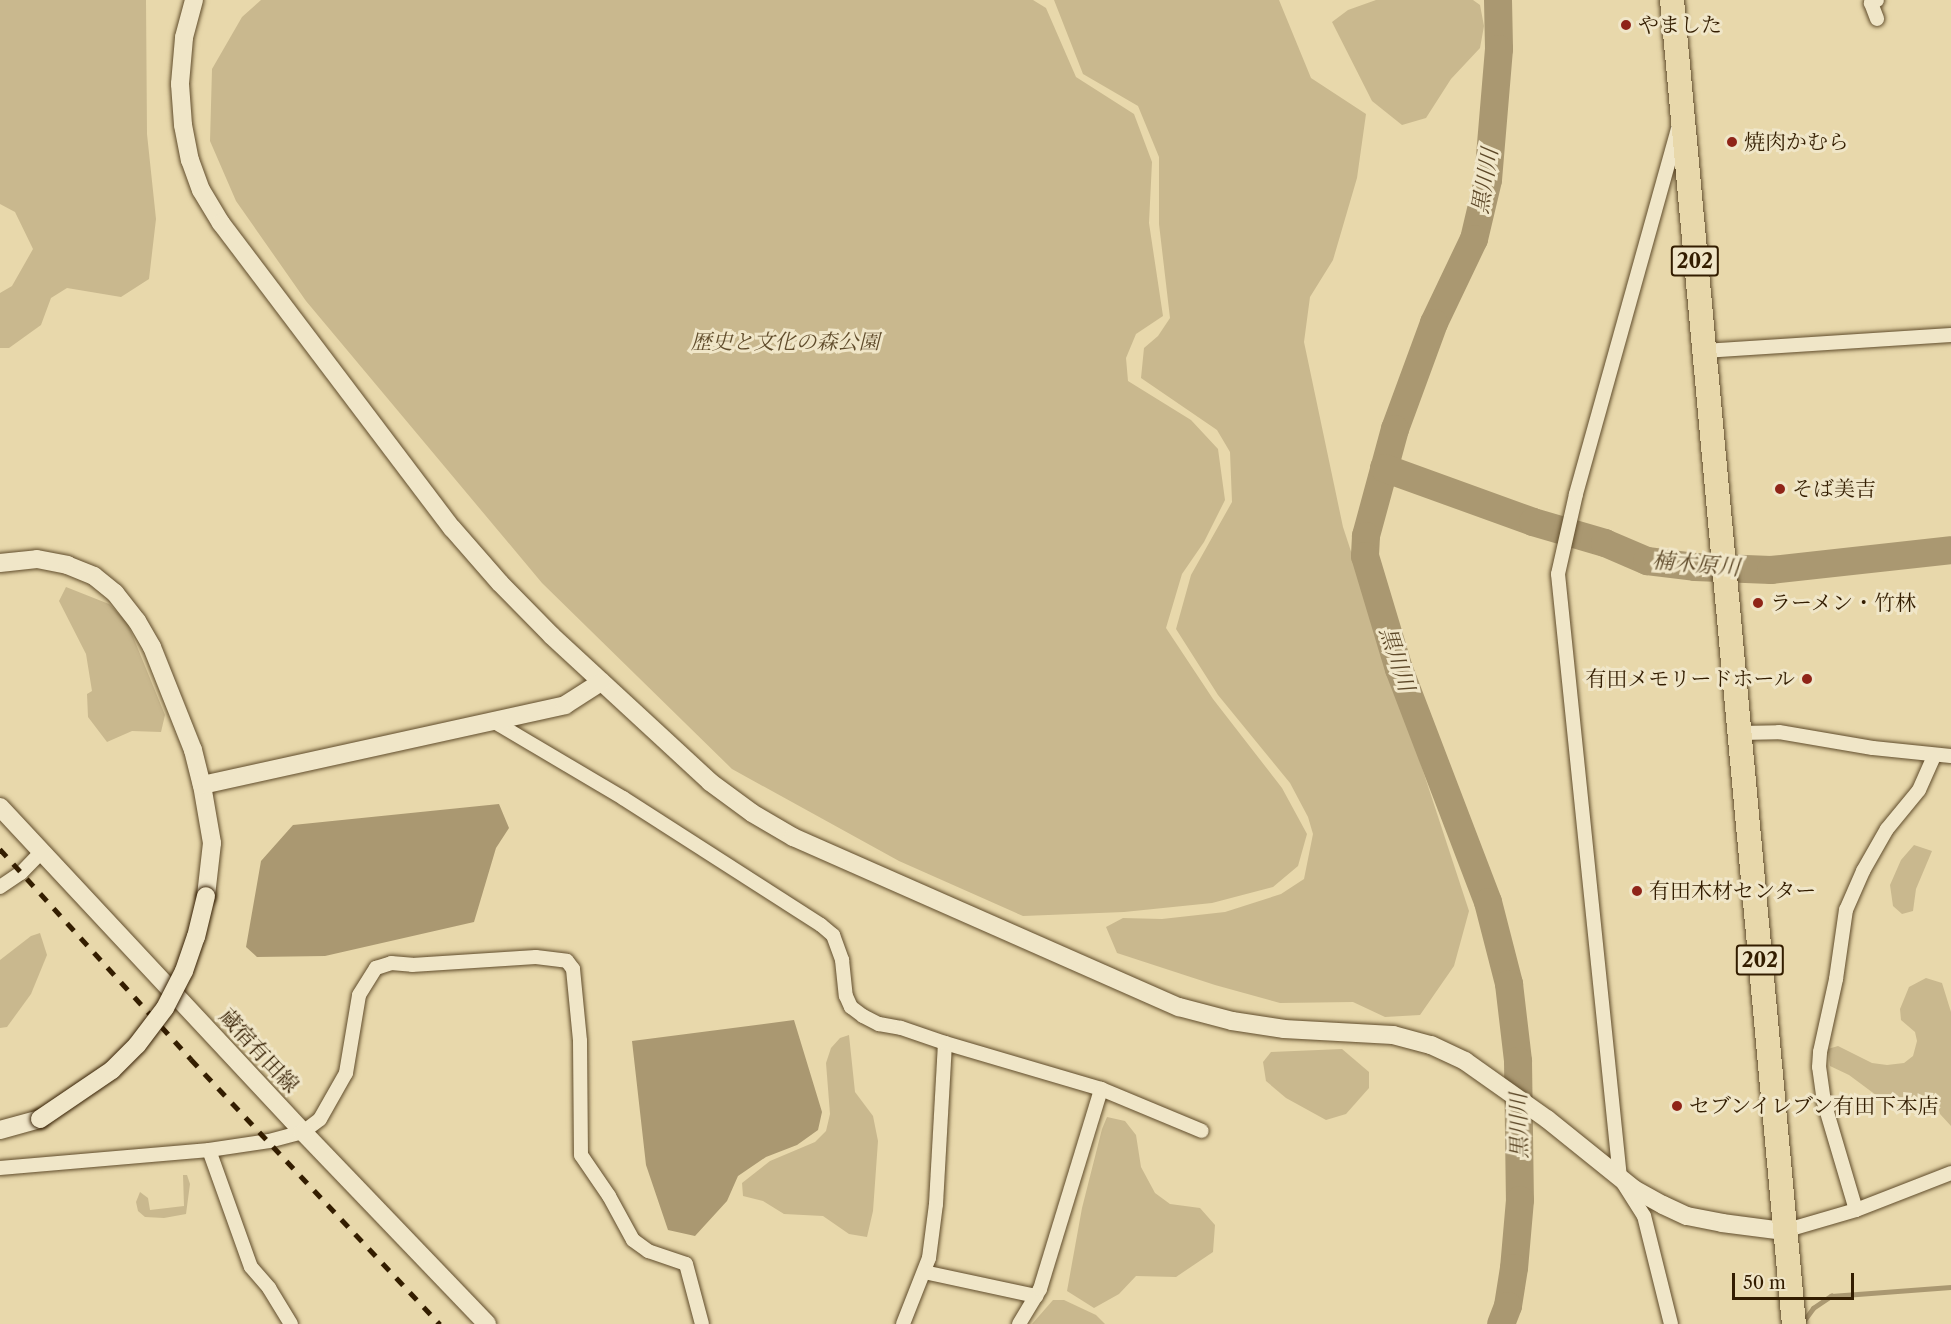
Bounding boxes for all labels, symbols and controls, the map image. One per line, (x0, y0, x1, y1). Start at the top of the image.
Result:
place label: やました (1638, 12, 1722, 38)
marker: やました (1619, 18, 1633, 32)
place label: 焼肉かむら (1744, 129, 1849, 155)
marker: 焼肉かむら (1725, 135, 1739, 149)
water label: 黒川川 (1467, 146, 1503, 216)
road number: 202 (1670, 244, 1720, 278)
park label: 歴史と文化の森公園 (691, 329, 879, 355)
place label: そば美吉 (1792, 476, 1876, 502)
marker: そば美吉 (1773, 482, 1787, 496)
water label: 楠木原川 (1651, 547, 1741, 581)
place label: ラーメン・竹林 (1770, 590, 1917, 616)
marker: ラーメン・竹林 (1751, 596, 1765, 610)
water label: 黒川川 (1374, 624, 1420, 694)
place label: 有田メモリードホール (1585, 666, 1795, 692)
marker: 有田メモリードホール (1800, 672, 1814, 686)
place label: 有田木材センター (1649, 878, 1817, 904)
marker: 有田木材センター (1630, 884, 1644, 898)
road number: 202 (1734, 943, 1786, 977)
street label: 蔵宿有田線 (214, 1004, 304, 1098)
water label: 黒川川 (1505, 1093, 1533, 1159)
place label: セブンイレブン有田下本店 (1689, 1093, 1941, 1119)
marker: セブンイレブン有田下本店 (1670, 1099, 1684, 1113)
scale bar (1735, 1261, 1856, 1299)
text: 50 m (1743, 1272, 1786, 1294)

